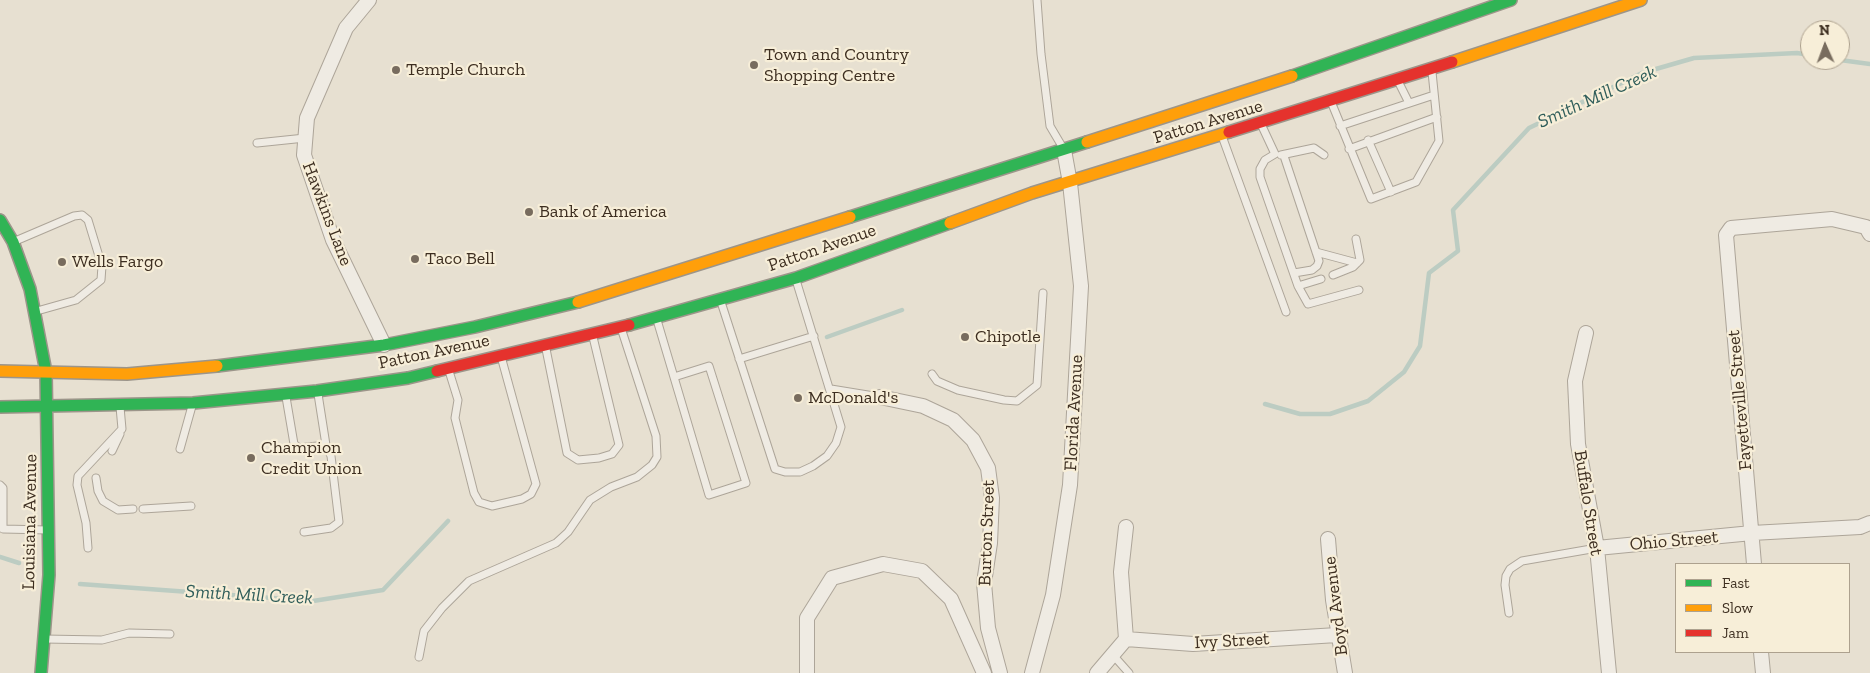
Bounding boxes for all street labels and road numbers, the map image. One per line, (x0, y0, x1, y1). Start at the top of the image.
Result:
street label: Patton Avenue (1151, 95, 1265, 149)
street label: Hawkins Lane (297, 159, 357, 269)
street label: Patton Avenue (765, 219, 879, 277)
street label: Fayetteville Street (1723, 329, 1757, 471)
street label: Patton Avenue (377, 330, 491, 374)
street label: Florida Avenue (1060, 354, 1088, 472)
street label: Buffalo Street (1569, 449, 1607, 557)
street label: Louisiana Avenue (18, 454, 42, 590)
street label: Burton Street (974, 480, 1000, 586)
street label: Ohio Street (1629, 526, 1719, 556)
street label: Boyd Avenue (1319, 555, 1353, 657)
street label: Ivy Street (1194, 628, 1270, 654)

